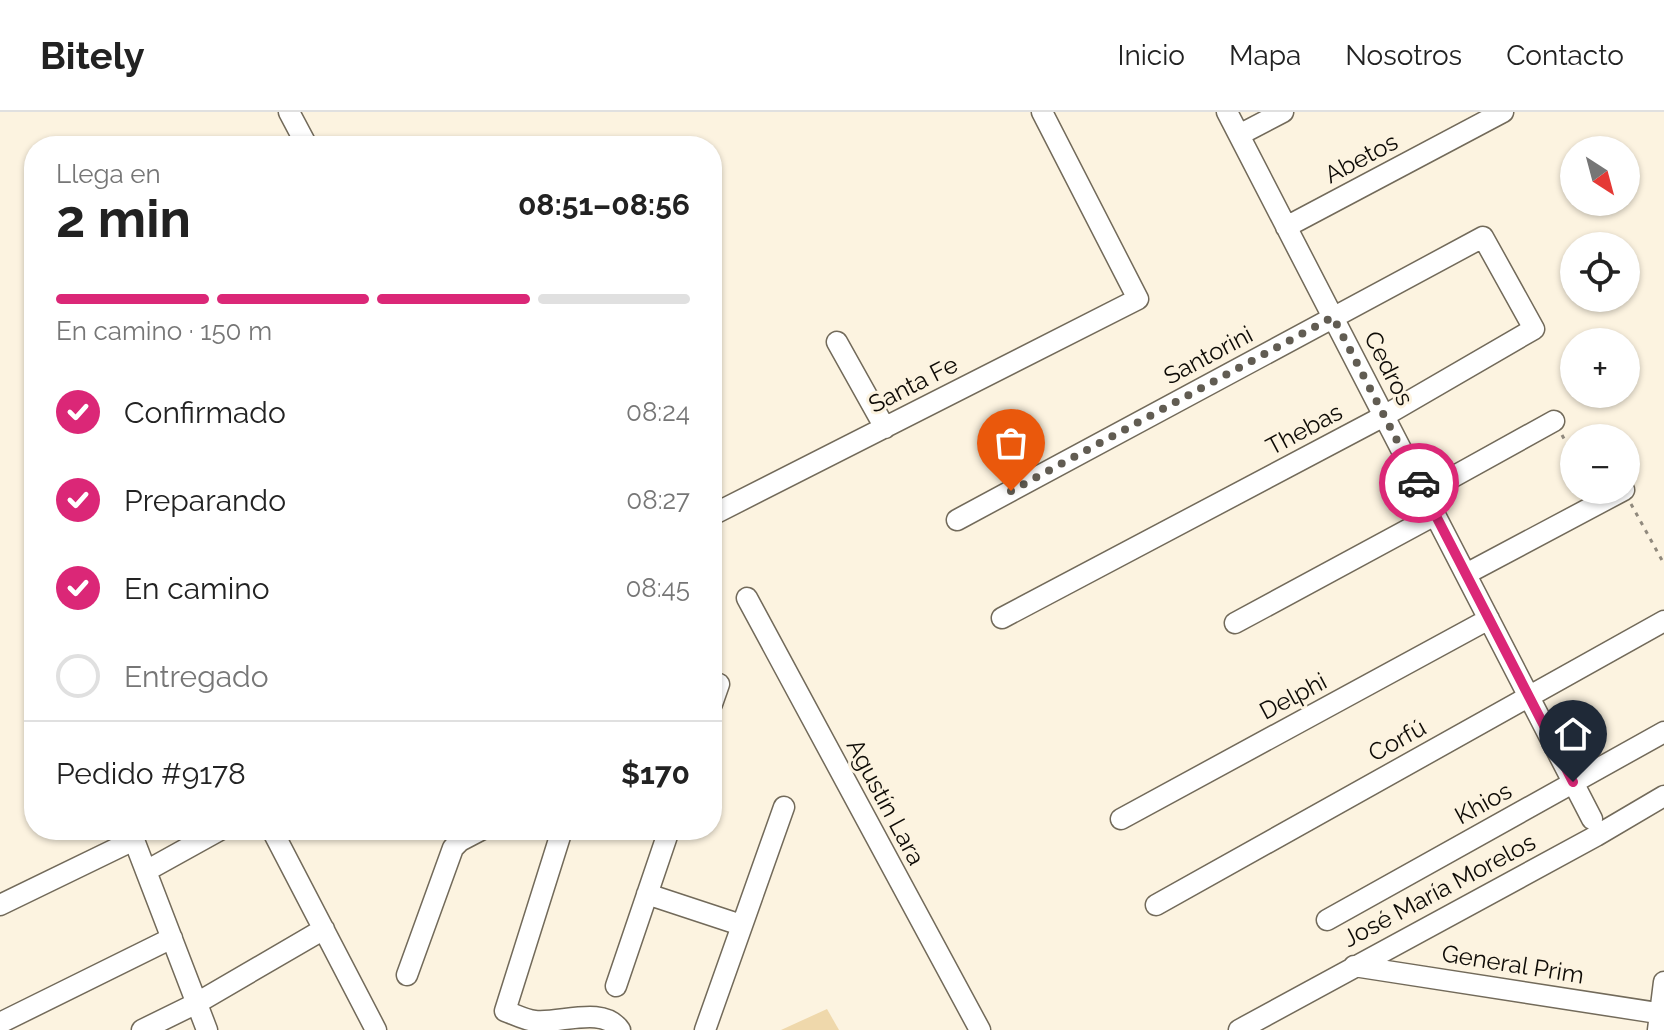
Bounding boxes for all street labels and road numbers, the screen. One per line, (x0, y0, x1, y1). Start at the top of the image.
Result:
street label: Abetos (1319, 127, 1403, 189)
street label: Santorini (1159, 320, 1257, 390)
street label: Cedros (1358, 326, 1420, 410)
street label: Santa Fe (864, 349, 962, 419)
street label: Thebas (1261, 397, 1347, 461)
street label: Delphi (1254, 666, 1332, 726)
street label: Corfú (1363, 712, 1431, 768)
street label: Agustín Lara (841, 734, 931, 870)
street label: Khios (1449, 776, 1517, 830)
street label: José María Morelos (1338, 827, 1540, 953)
street label: General Prim (1440, 938, 1586, 990)

